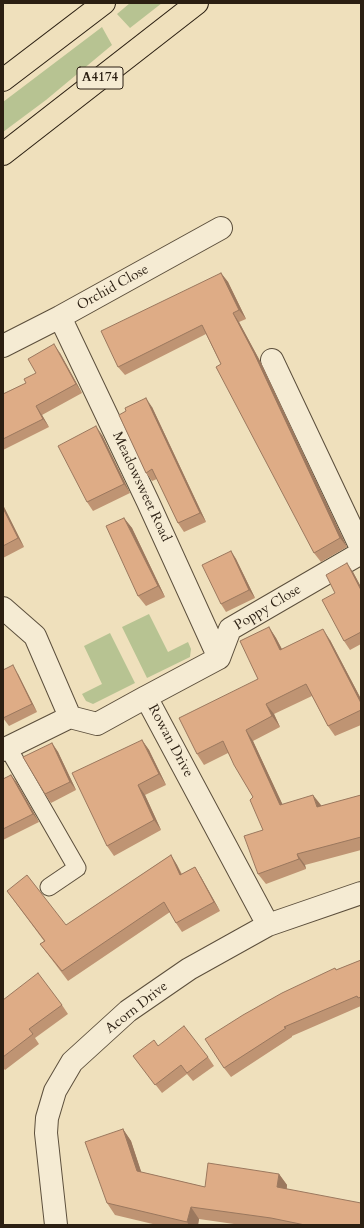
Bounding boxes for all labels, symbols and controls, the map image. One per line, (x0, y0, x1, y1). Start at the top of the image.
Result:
road number: A4174 (77, 67, 123, 89)
street label: Orchid Close (74, 261, 152, 315)
street label: Meadowsweet Road (108, 429, 174, 545)
street label: Poppy Close (232, 582, 304, 634)
street label: Rowan Drive (144, 702, 196, 780)
street label: Acorn Drive (102, 978, 172, 1038)

